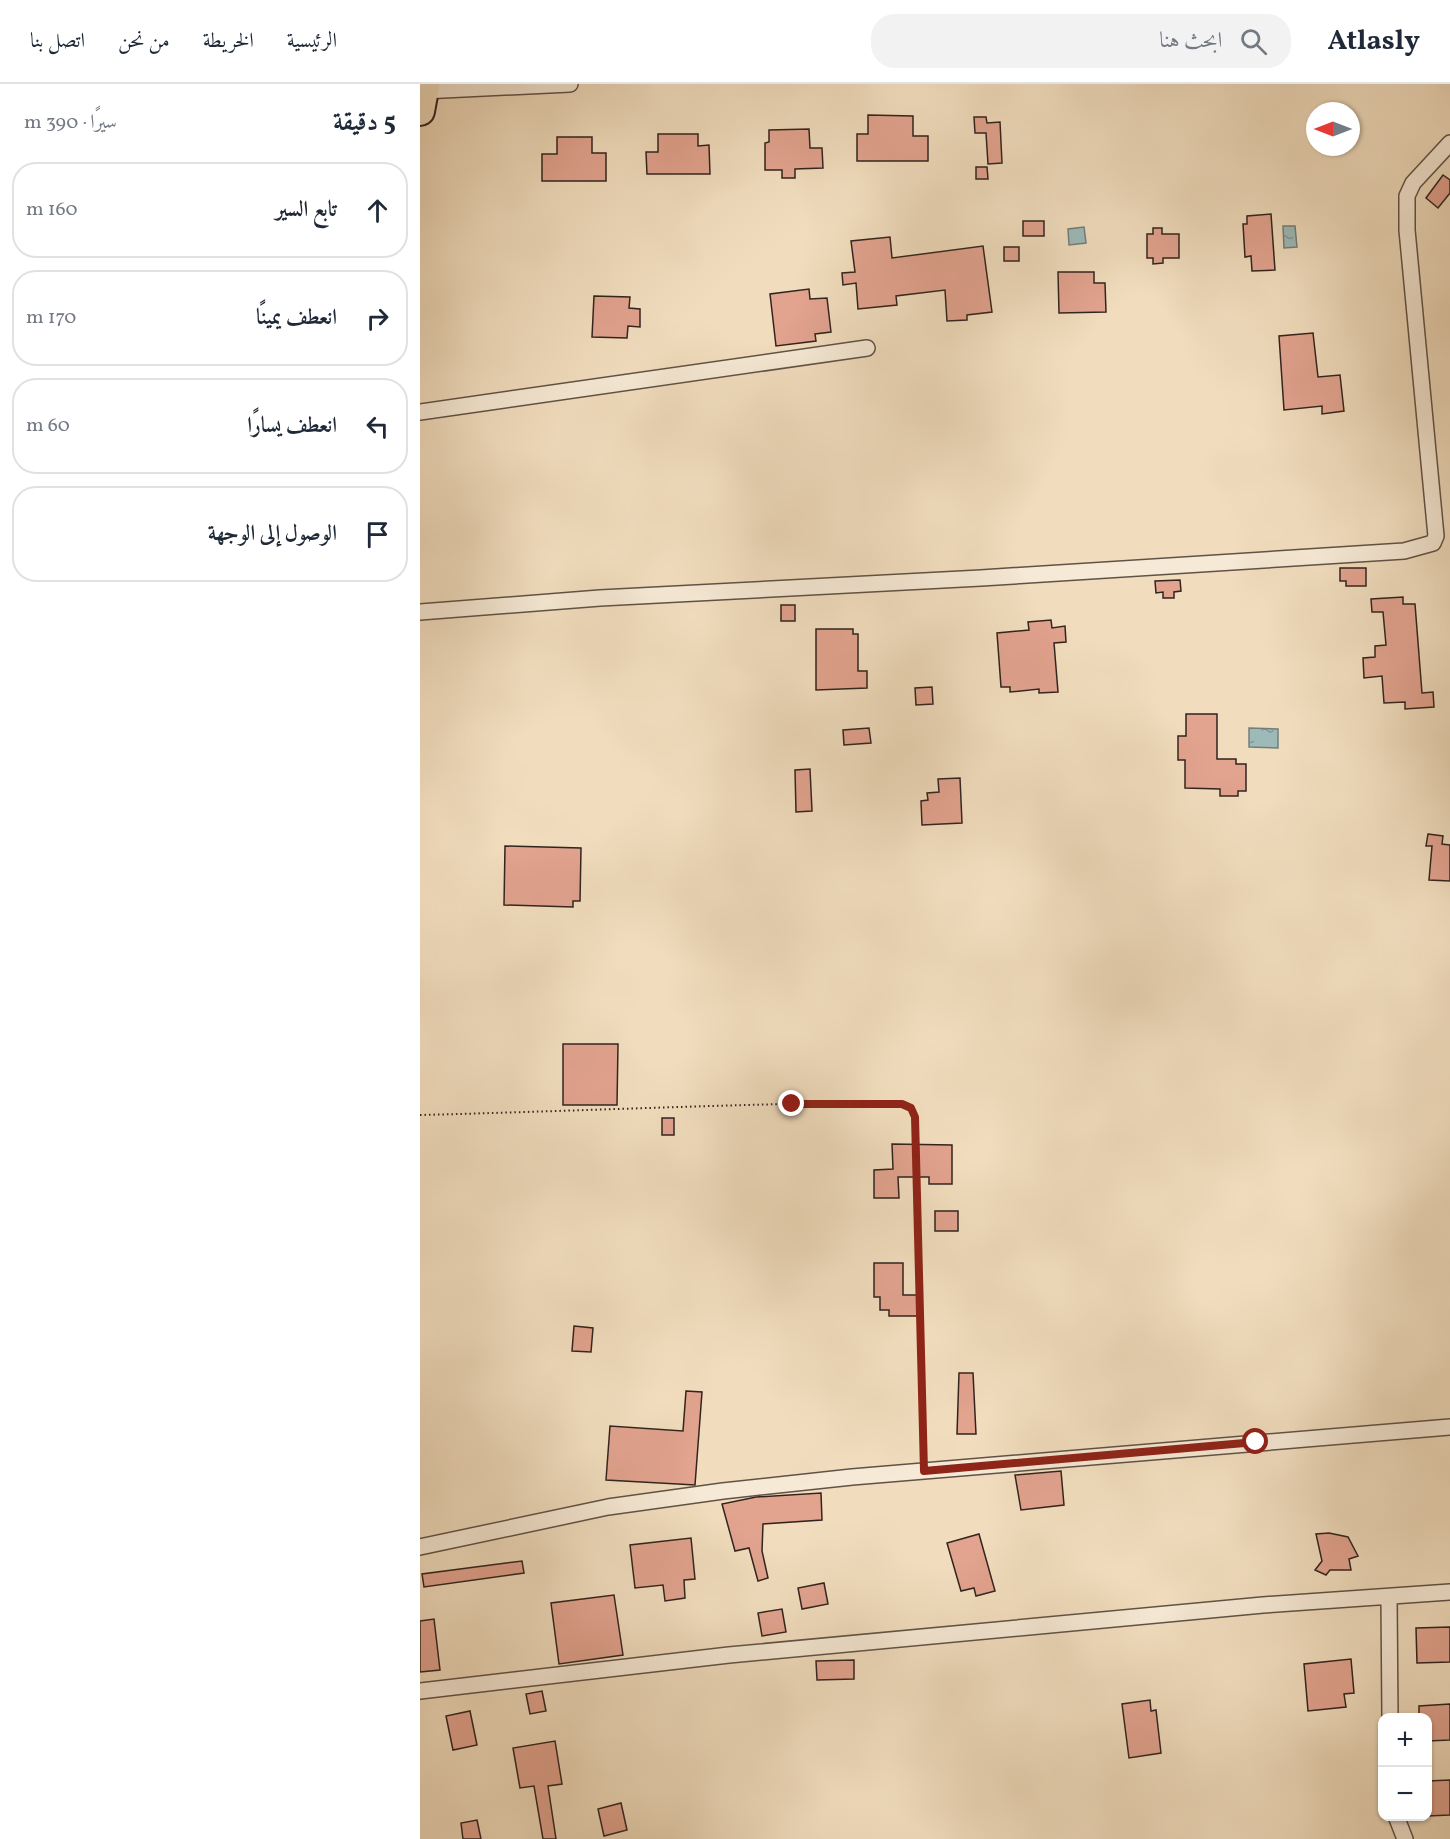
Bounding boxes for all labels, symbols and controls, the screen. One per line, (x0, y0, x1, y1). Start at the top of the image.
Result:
search box (871, 14, 1291, 68)
text: Atlasly (1327, 22, 1420, 61)
icon: search (1237, 25, 1270, 58)
text: ابحث هنا (1159, 26, 1222, 57)
text: اتصل بنا (30, 27, 85, 56)
text: من نحن (118, 27, 170, 56)
text: الخريطة (203, 27, 254, 56)
text: الرئيسية (287, 27, 337, 56)
north arrow (1306, 102, 1360, 156)
text: 5 دقيقة (333, 105, 396, 141)
text: سيرًا · 390 m (24, 109, 117, 137)
icon: ahead (361, 194, 394, 227)
text: تابع السير (275, 195, 337, 226)
text: 160 m (26, 196, 78, 224)
icon: right (361, 302, 394, 335)
text: انعطف يمينًا (256, 303, 337, 334)
text: 170 m (26, 304, 76, 332)
icon: left (361, 410, 394, 443)
text: انعطف يسارًا (247, 411, 337, 442)
text: 60 m (26, 412, 70, 440)
icon: arrive (361, 518, 394, 551)
text: الوصول إلى الوجهة (208, 519, 337, 550)
route end (778, 1090, 804, 1116)
route start (1242, 1428, 1268, 1454)
map controls (1378, 1713, 1432, 1821)
button: + (1378, 1713, 1432, 1767)
button: − (1378, 1767, 1432, 1821)

